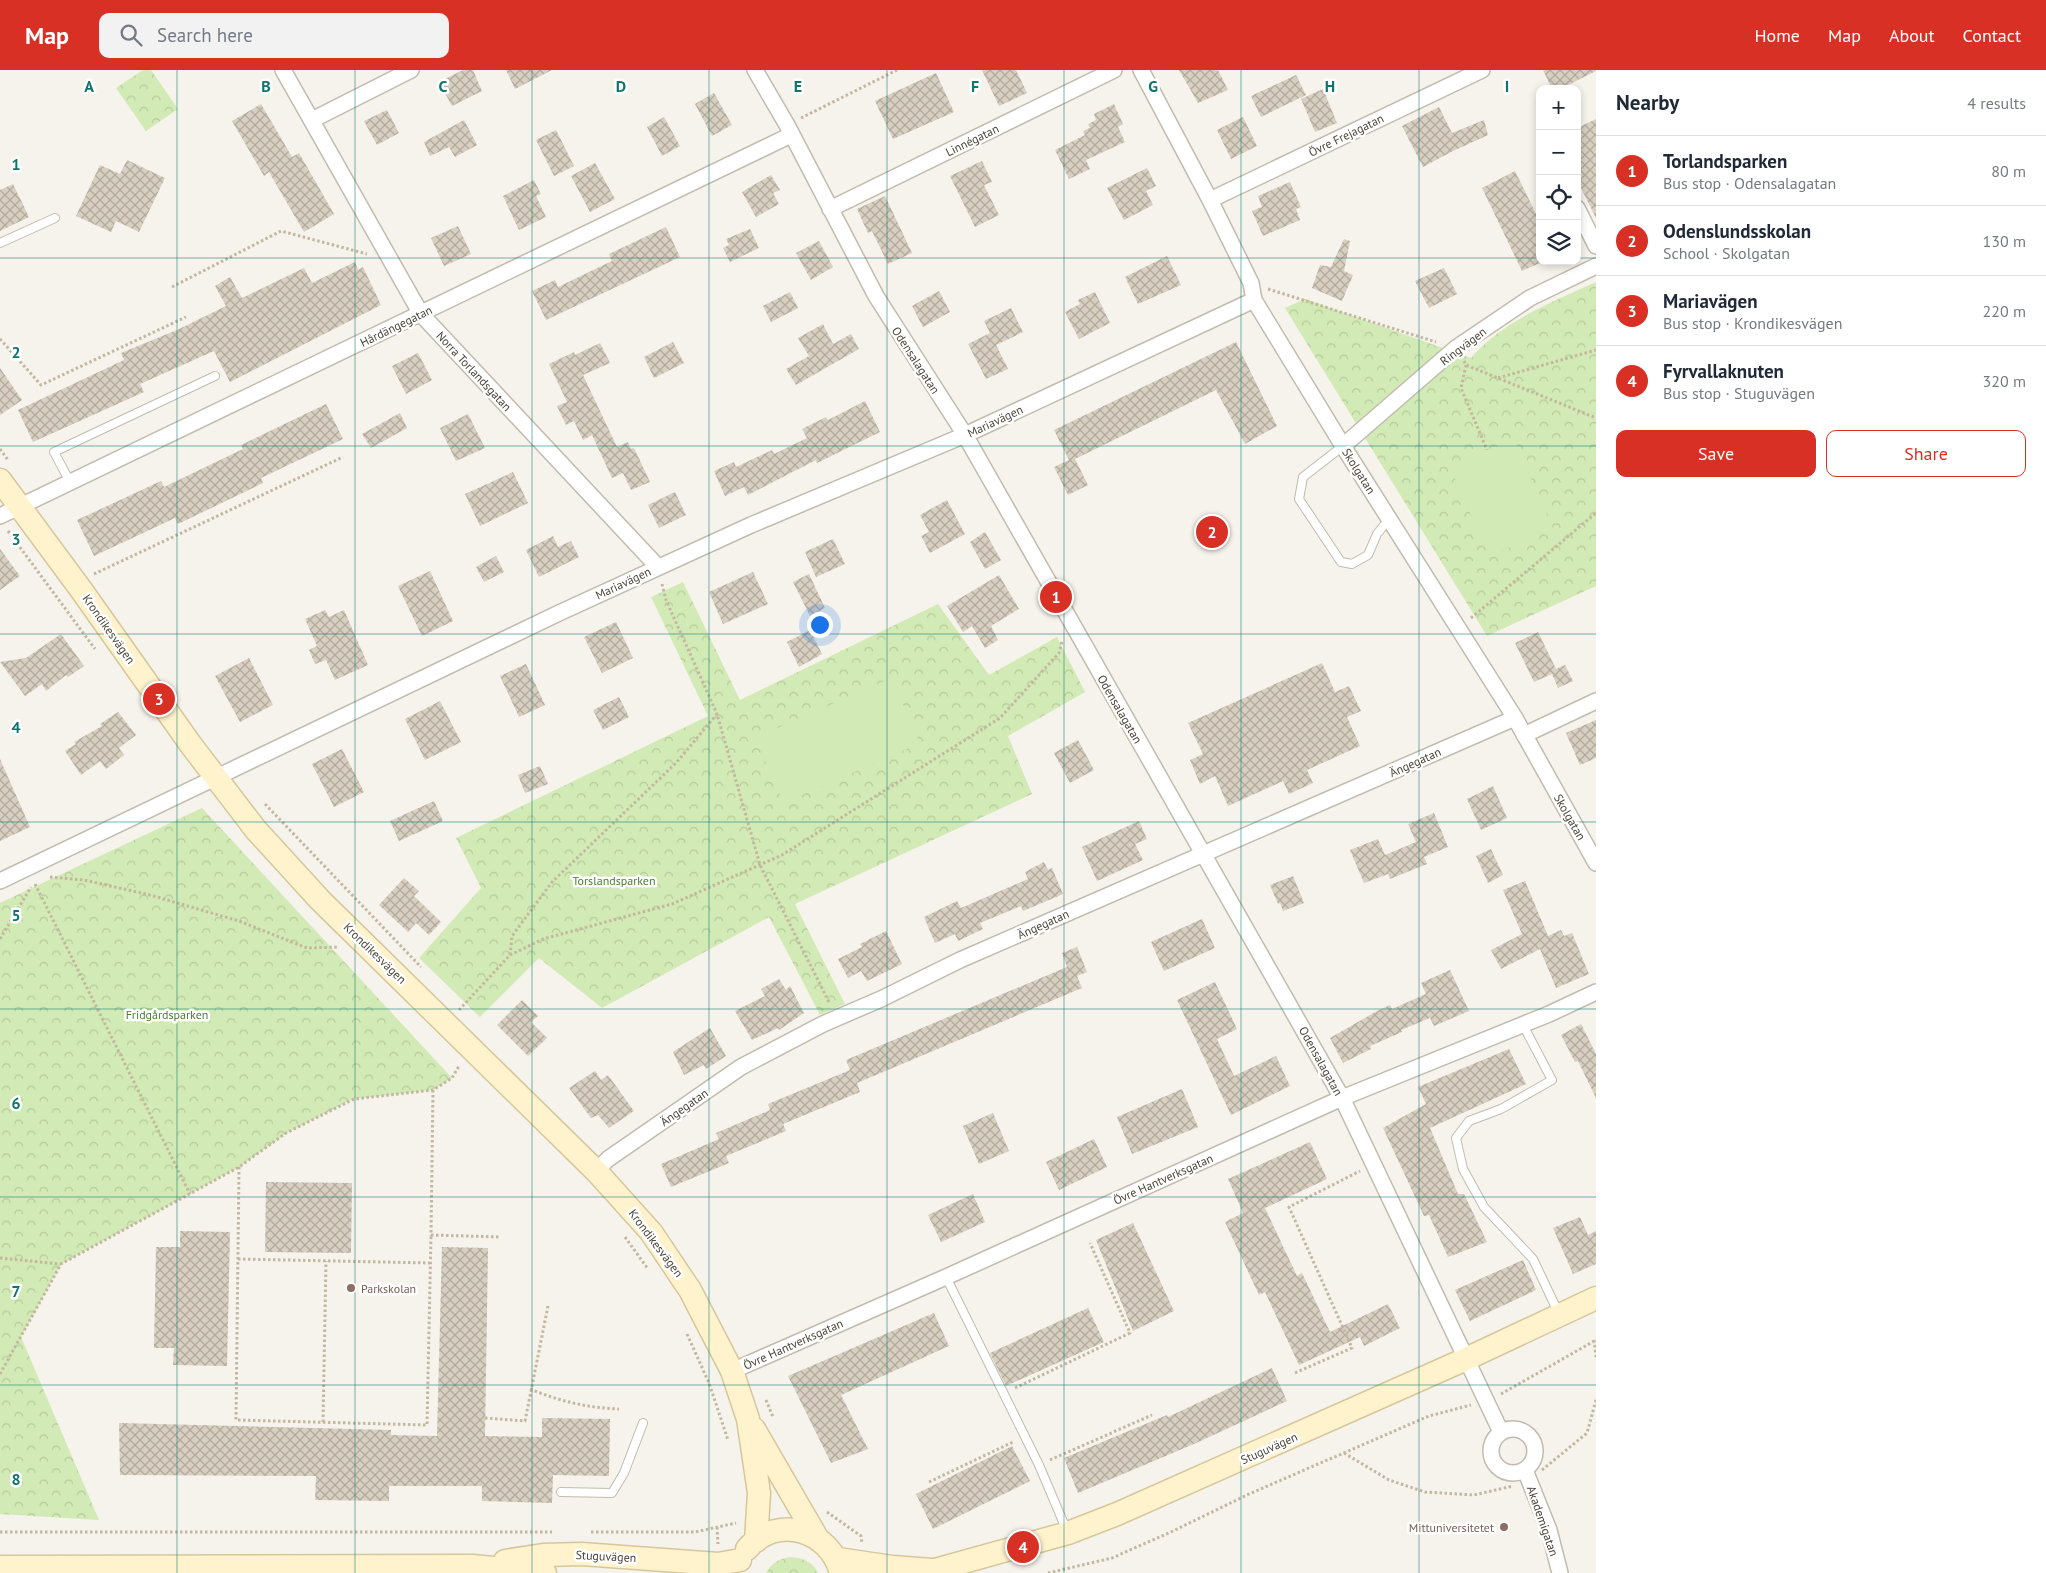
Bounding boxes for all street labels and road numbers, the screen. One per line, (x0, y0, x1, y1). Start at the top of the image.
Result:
street label: Övre Frejagatan (1306, 110, 1386, 160)
street label: Linnégatan (943, 121, 1001, 159)
street label: Hårdängegatan (357, 302, 435, 350)
street label: Odensalagatan (889, 324, 943, 396)
street label: Ringvägen (1437, 324, 1489, 368)
street label: Norra Torlandsgatan (433, 328, 515, 414)
street label: Mariavägen (965, 402, 1025, 440)
street label: Skolgatan (1339, 445, 1379, 497)
street label: Mariavägen (593, 564, 653, 602)
street label: Krondikesvägen (80, 591, 138, 667)
street label: Odensalagatan (1094, 672, 1146, 746)
street label: Ängegatan (1387, 744, 1443, 780)
street label: Skolgatan (1551, 791, 1589, 843)
street label: Ängegatan (1015, 906, 1071, 942)
street label: Krondikesvägen (341, 919, 409, 987)
street label: Odensalagatan (1296, 1024, 1346, 1098)
street label: Ängegatan (657, 1085, 711, 1129)
street label: Övre Hantverksgatan (1111, 1150, 1215, 1208)
street label: Krondikesvägen (626, 1206, 686, 1280)
street label: Övre Hantverksgatan (741, 1315, 845, 1373)
street label: Stuguvägen (1238, 1429, 1300, 1467)
street label: Akademigatan (1524, 1484, 1562, 1558)
street label: Stuguvägen (575, 1547, 637, 1565)

